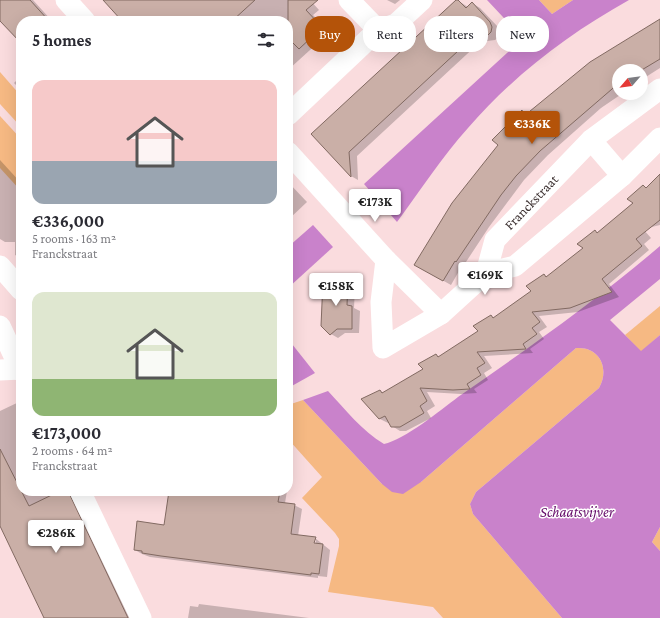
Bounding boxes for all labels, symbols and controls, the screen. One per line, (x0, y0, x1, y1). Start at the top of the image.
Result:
chip: Buy (305, 16, 355, 52)
chip: Rent (363, 16, 416, 52)
chip: Filters (424, 16, 488, 52)
chip: New (496, 16, 549, 52)
icon: filters (255, 29, 277, 51)
text: 5 homes (32, 31, 91, 50)
north arrow (612, 64, 648, 100)
map controls (612, 64, 648, 100)
icon: home (119, 106, 191, 178)
pin: €336K (504, 111, 560, 145)
text: €336K (514, 116, 550, 131)
street label: Franckstraat (501, 171, 561, 233)
pin: €173K (347, 189, 403, 223)
text: €173K (358, 194, 392, 209)
text: €336,000 (32, 212, 104, 231)
text: 5 rooms · 163 m² (32, 231, 116, 246)
text: Franckstraat (32, 246, 97, 261)
pin: €169K (457, 262, 513, 296)
text: €169K (467, 267, 503, 282)
pin: €158K (308, 273, 364, 307)
text: €158K (318, 278, 354, 293)
icon: home (119, 318, 191, 390)
text: €173,000 (32, 424, 101, 443)
text: 2 rooms · 64 m² (32, 443, 113, 458)
text: Franckstraat (32, 458, 97, 473)
water label: Schaatsvijver (540, 504, 615, 521)
pin: €286K (28, 520, 84, 554)
text: €286K (37, 525, 75, 540)

